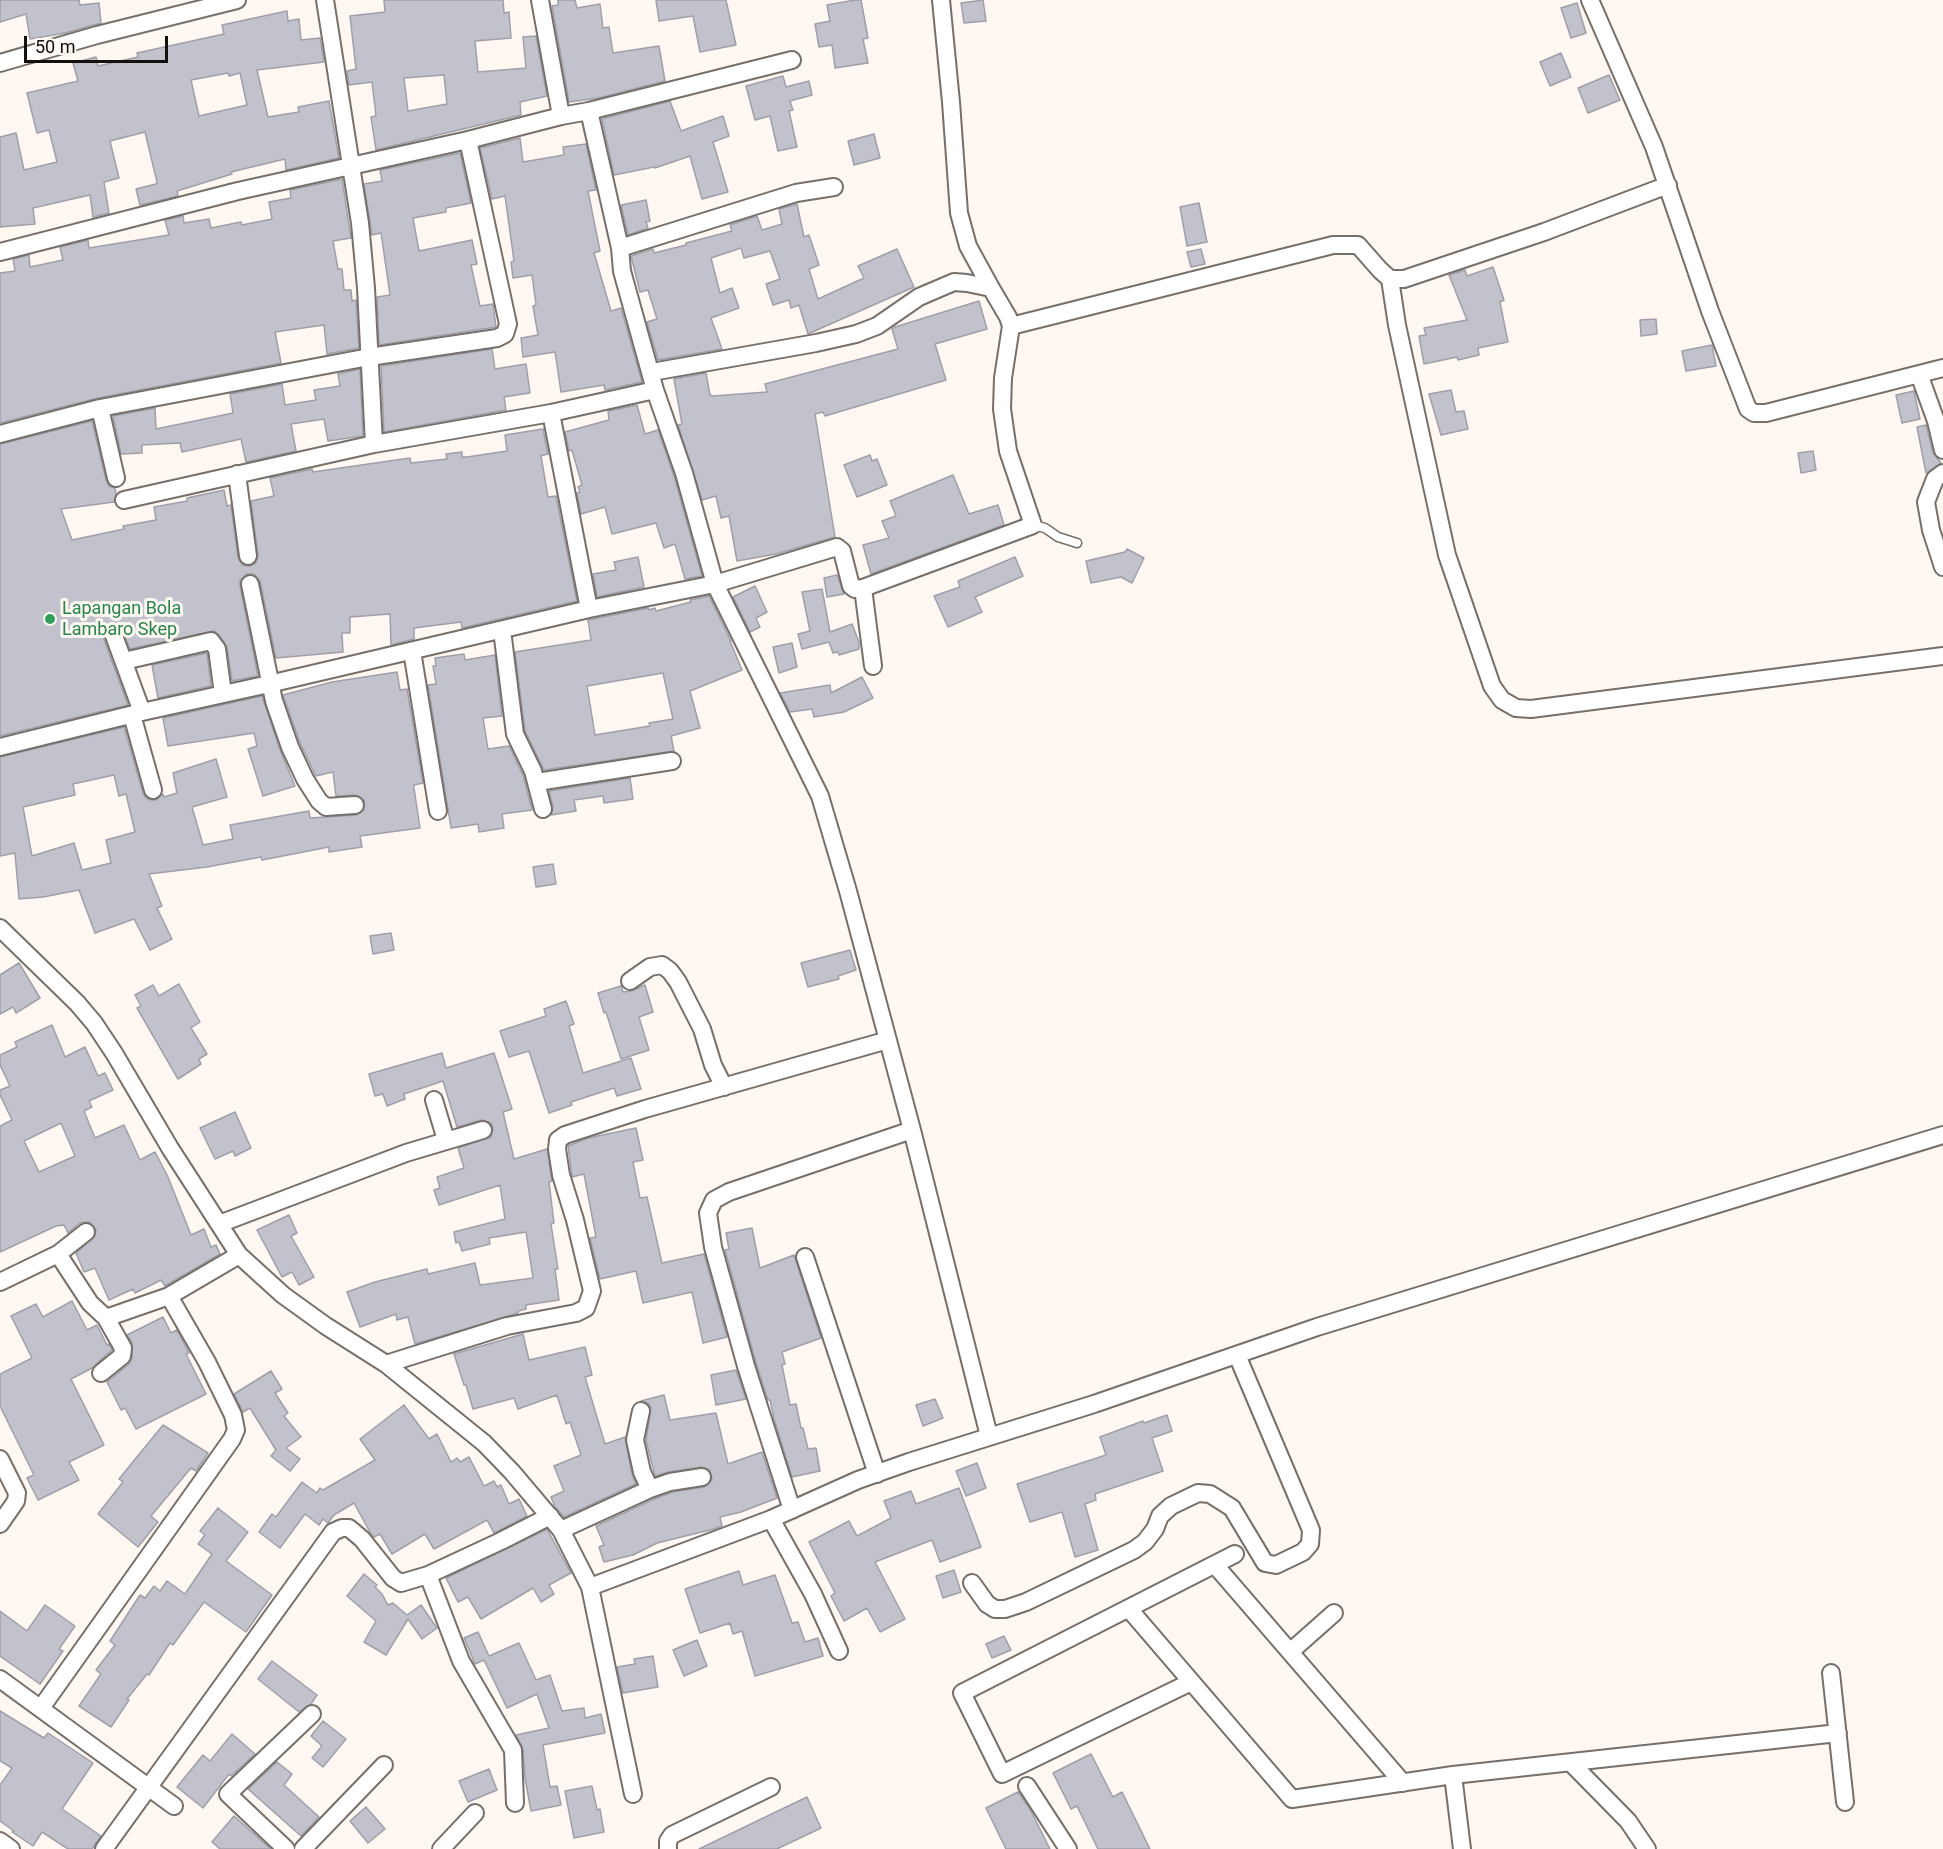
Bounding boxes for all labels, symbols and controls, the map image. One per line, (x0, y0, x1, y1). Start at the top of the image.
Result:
scale bar (27, 24, 171, 62)
text: 50 m (35, 36, 75, 57)
place label: Lapangan Bola Lambaro Skep (62, 598, 181, 640)
marker: Lapangan Bola Lambaro Skep (43, 612, 57, 626)

